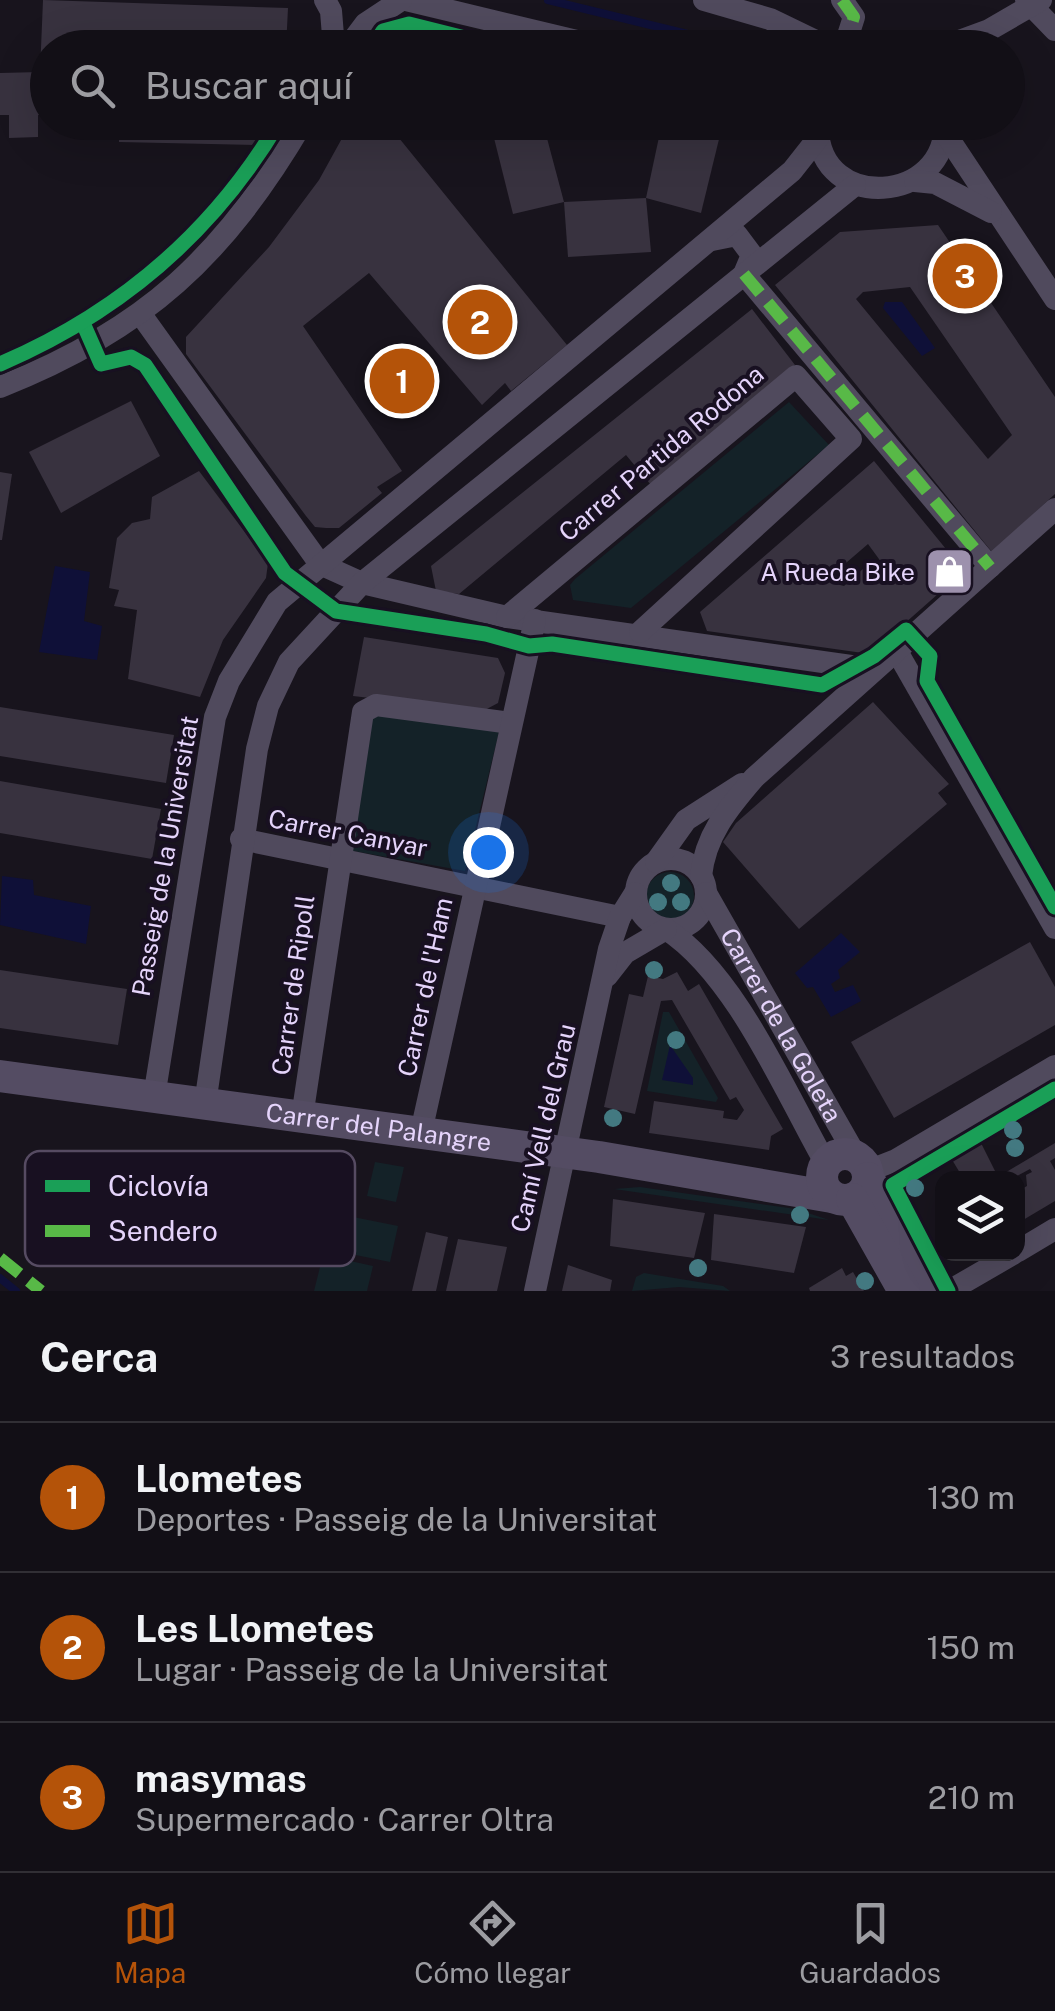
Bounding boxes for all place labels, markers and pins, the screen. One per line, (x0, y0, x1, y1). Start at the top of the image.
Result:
pin: 3 (932, 238, 998, 314)
pin: 2 (448, 284, 512, 360)
pin: 1 (370, 344, 434, 418)
shop icon: A Rueda Bike (924, 546, 976, 598)
place label: A Rueda Bike (760, 557, 915, 587)

